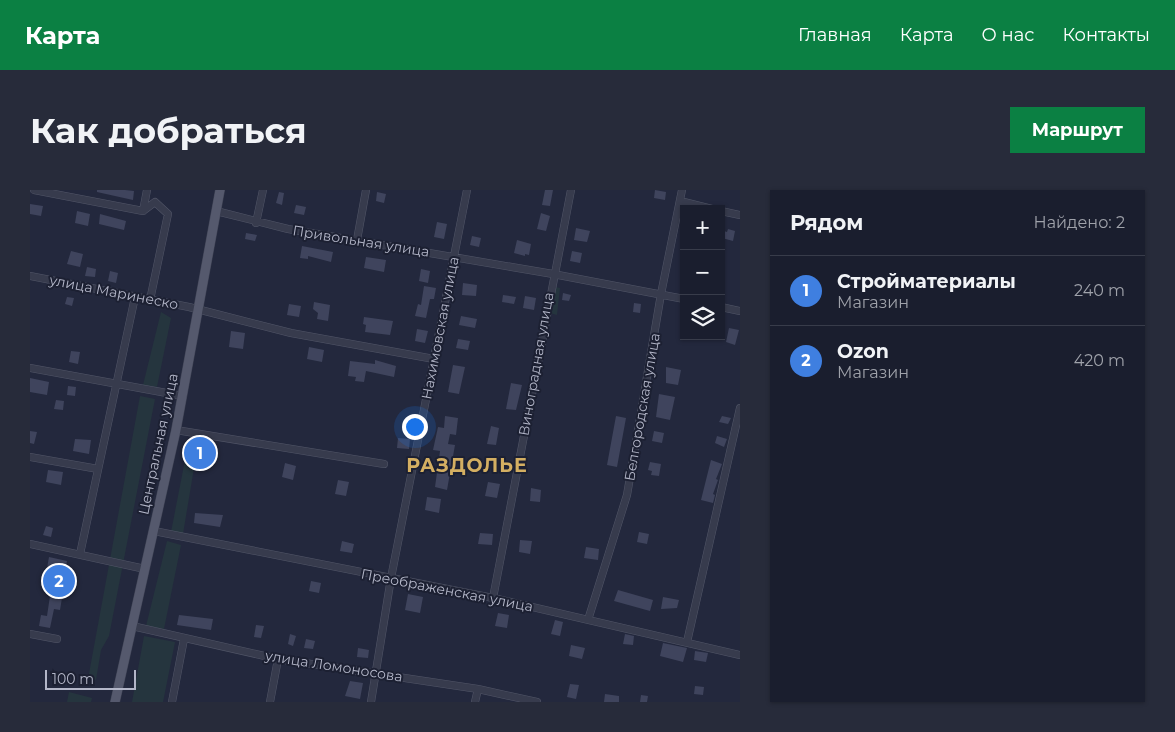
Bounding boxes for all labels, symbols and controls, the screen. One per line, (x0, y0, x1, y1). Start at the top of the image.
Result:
text: Карта (25, 21, 100, 50)
text: Главная (798, 24, 872, 46)
text: Карта (900, 24, 954, 46)
text: О нас (982, 24, 1034, 46)
text: Контакты (1062, 24, 1150, 46)
button: Маршрут (1010, 107, 1145, 153)
text: Как добраться (30, 109, 307, 152)
map controls (680, 205, 725, 340)
button: + (680, 205, 725, 250)
text: Рядом (790, 210, 863, 235)
text: Найдено: 2 (1034, 213, 1125, 232)
street label: Привольная улица (291, 221, 431, 261)
button: − (680, 250, 725, 295)
street label: Нахимовская улица (417, 255, 463, 401)
street label: улица Маринеско (47, 270, 180, 313)
text: Стройматериалы (837, 270, 1016, 293)
text: 1 (803, 281, 809, 300)
text: 240 m (1074, 281, 1125, 300)
street label: Виноградная улица (515, 291, 557, 437)
text: Магазин (837, 293, 909, 312)
button: layers (680, 295, 725, 340)
street label: Белгородская улица (620, 331, 664, 483)
text: Ozon (837, 340, 889, 363)
text: 2 (801, 351, 811, 370)
text: 420 m (1074, 351, 1125, 370)
text: Магазин (837, 363, 909, 382)
street label: Центральная улица (134, 372, 182, 516)
your location (402, 414, 428, 440)
pin: 1 (184, 434, 216, 472)
district label: РАЗДОЛЬЕ (406, 454, 528, 477)
pin: 2 (43, 562, 75, 600)
street label: Преображенская улица (359, 564, 535, 616)
street label: улица Ломоносова (263, 646, 404, 686)
scale bar (45, 667, 136, 690)
text: 100 m (52, 670, 94, 688)

